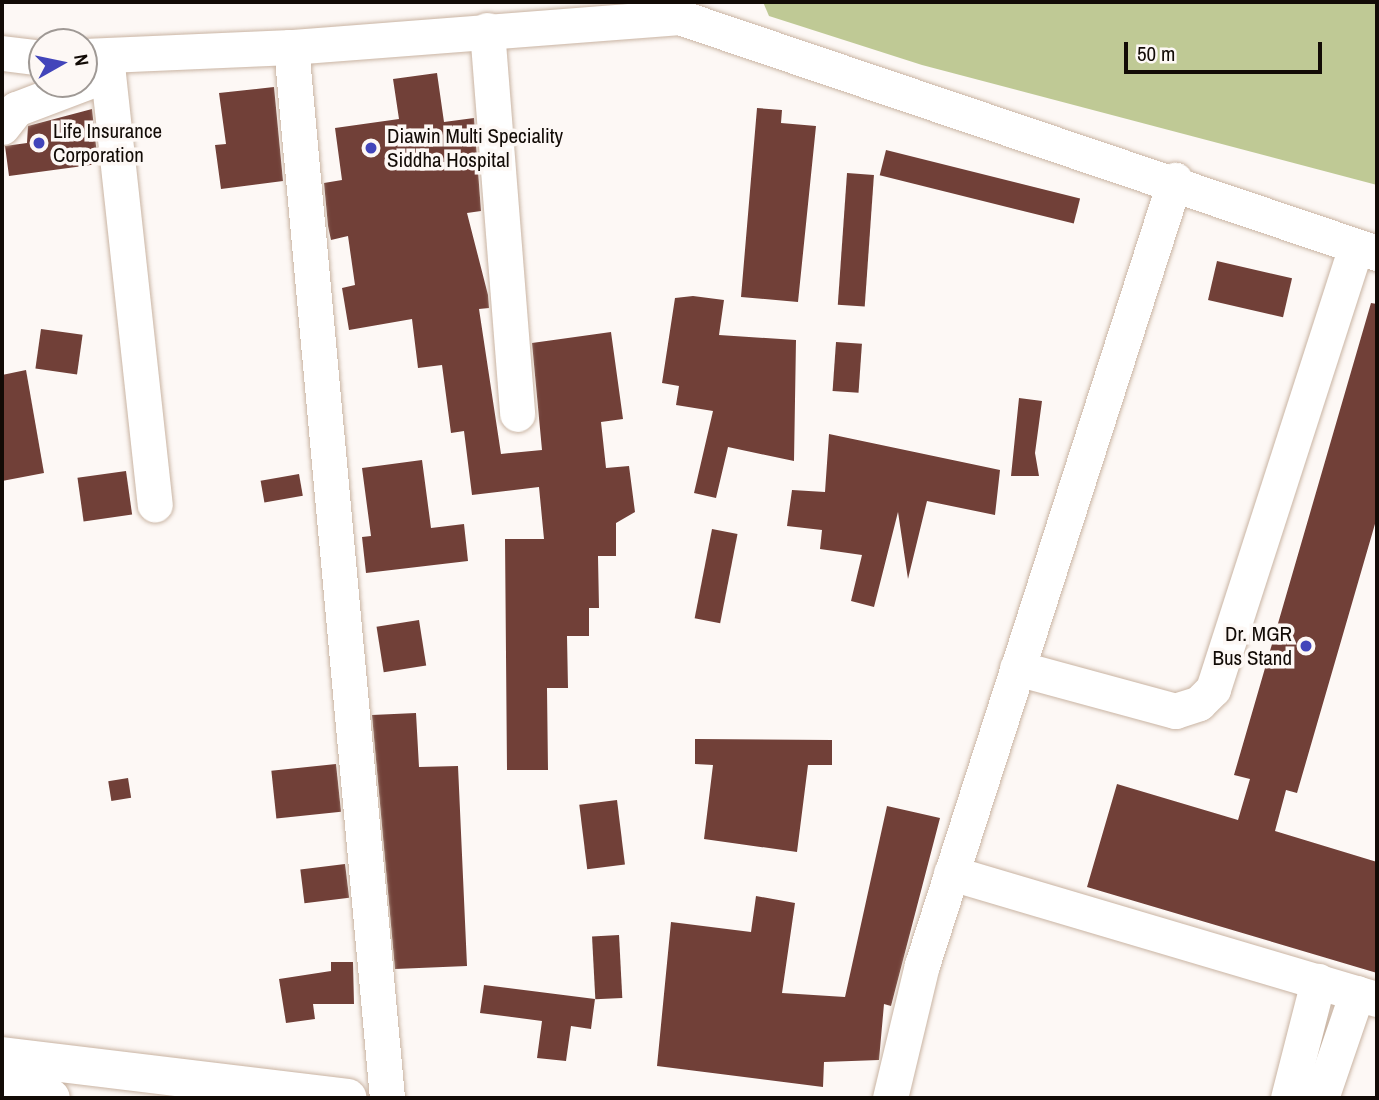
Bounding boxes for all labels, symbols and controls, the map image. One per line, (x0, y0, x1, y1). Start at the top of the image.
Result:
north arrow (28, 28, 98, 98)
scale bar (1127, 28, 1325, 72)
text: 50 m (1137, 39, 1175, 68)
text: N (68, 52, 95, 68)
place label: Life Insurance Corporation (53, 118, 162, 168)
place label: Diawin Multi Speciality Siddha Hospital (387, 123, 563, 173)
marker: Life Insurance Corporation (31, 135, 47, 151)
marker: Diawin Multi Speciality Siddha Hospital (361, 138, 381, 158)
place label: Dr. MGR Bus Stand (1213, 621, 1292, 671)
marker: Dr. MGR Bus Stand (1298, 638, 1314, 654)

